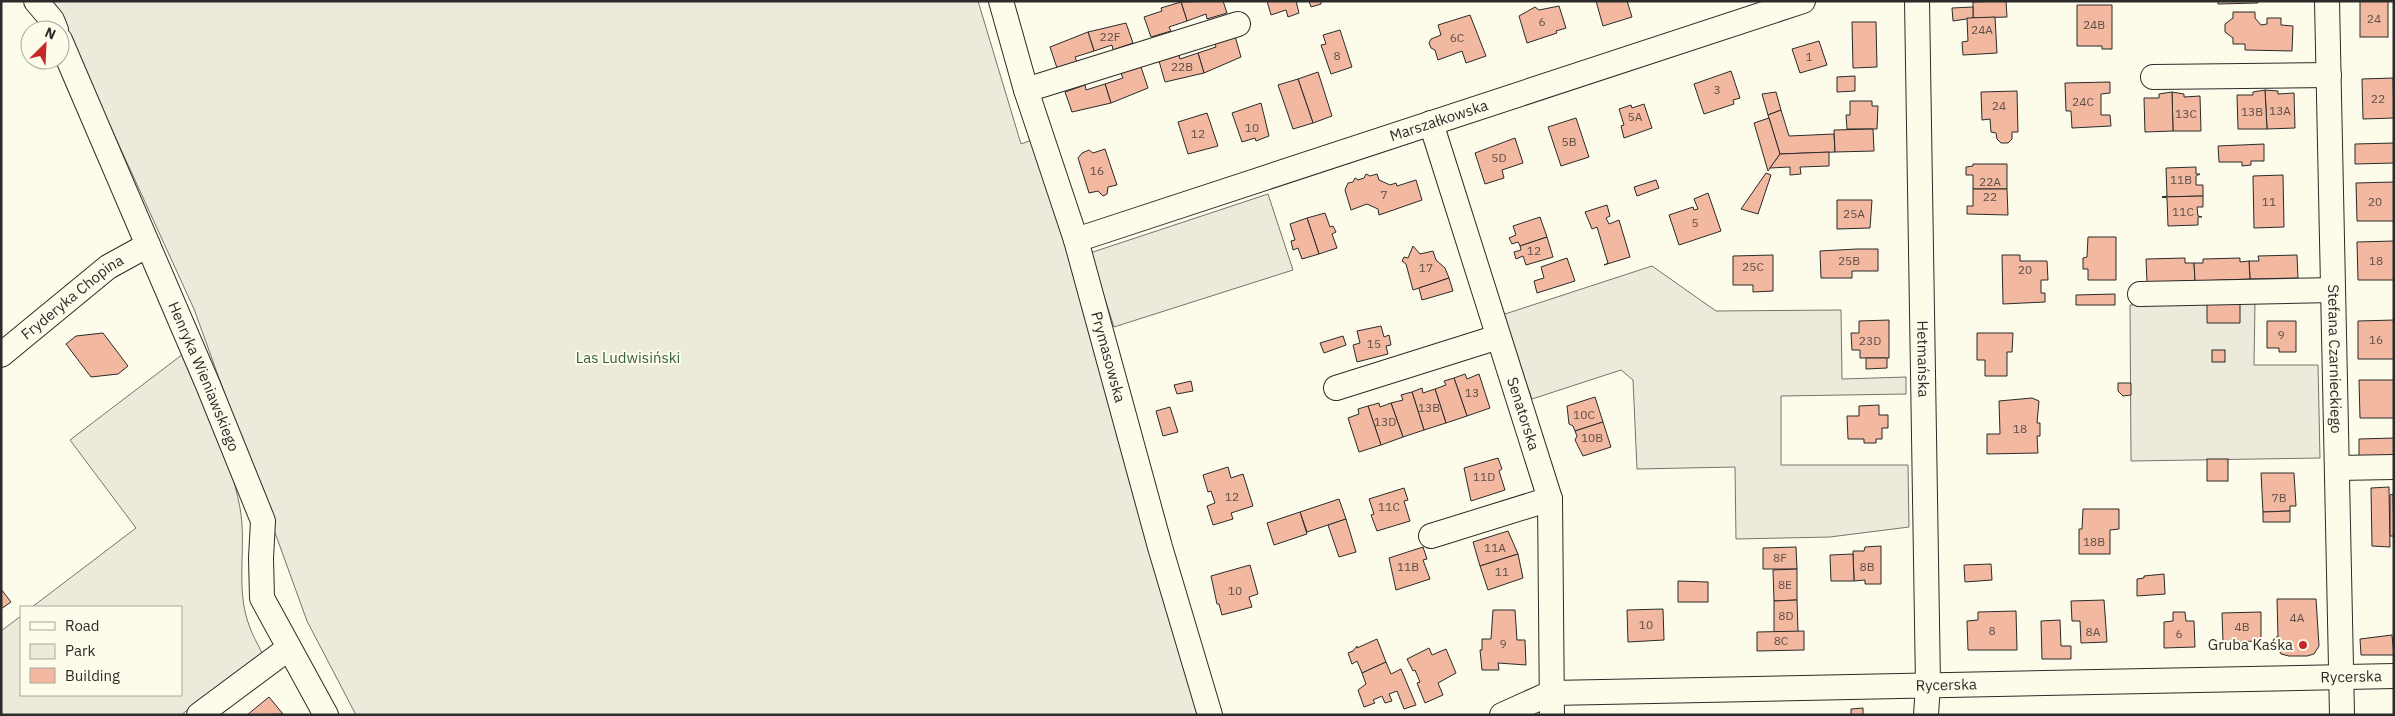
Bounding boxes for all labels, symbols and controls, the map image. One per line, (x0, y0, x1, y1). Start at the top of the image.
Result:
house number: 24 (2367, 11, 2381, 26)
house number: 6 (1538, 14, 1546, 29)
house number: 24B (2083, 17, 2105, 32)
north arrow (20, 20, 70, 70)
house number: 24A (1971, 22, 1993, 37)
text: N (42, 23, 59, 43)
house number: 22F (1099, 29, 1121, 44)
house number: 6C (1450, 30, 1465, 45)
house number: 8 (1333, 48, 1341, 63)
house number: 1 (1805, 49, 1813, 64)
house number: 22B (1171, 59, 1193, 74)
house number: 3 (1713, 82, 1721, 97)
house number: 22 (2371, 91, 2385, 106)
house number: 24C (2072, 94, 2094, 109)
street label: Marszałkowska (1387, 95, 1490, 145)
house number: 24 (1992, 98, 2006, 113)
house number: 13A (2269, 103, 2291, 118)
house number: 13B (2241, 104, 2263, 119)
house number: 13C (2175, 106, 2197, 121)
house number: 5A (1628, 109, 1643, 124)
house number: 10 (1245, 120, 1259, 135)
house number: 12 (1191, 126, 1205, 141)
house number: 5B (1561, 134, 1577, 149)
house number: 5D (1491, 150, 1507, 165)
house number: 16 (1090, 163, 1104, 178)
house number: 11B (2170, 172, 2192, 187)
house number: 22A (1979, 174, 2001, 189)
house number: 7 (1380, 187, 1388, 202)
house number: 22 (1983, 189, 1997, 204)
house number: 11 (2262, 194, 2276, 209)
house number: 20 (2368, 194, 2382, 209)
house number: 11C (2172, 204, 2194, 219)
house number: 25A (1843, 206, 1865, 221)
house number: 5 (1691, 215, 1699, 230)
house number: 12 (1527, 243, 1541, 258)
street label: Fryderyka Chopina (17, 250, 127, 344)
house number: 25B (1838, 253, 1860, 268)
house number: 18 (2369, 253, 2383, 268)
house number: 25C (1742, 259, 1764, 274)
house number: 17 (1419, 260, 1433, 275)
house number: 20 (2018, 262, 2032, 277)
street label: Stefana Czarnieckiego (2324, 284, 2346, 434)
street label: Henryka Wieniawskiego (164, 299, 244, 454)
street label: Prymasowska (1087, 309, 1130, 405)
street label: Hetmańska (1913, 320, 1933, 398)
house number: 9 (2277, 327, 2285, 342)
house number: 16 (2369, 332, 2383, 347)
house number: 23D (1859, 333, 1881, 348)
house number: 15 (1367, 336, 1381, 351)
park label: Las Ludwisiński (576, 348, 680, 367)
street label: Senatorska (1503, 375, 1544, 453)
house number: 13 (1465, 385, 1479, 400)
house number: 13B (1418, 400, 1440, 415)
house number: 10C (1573, 407, 1595, 422)
house number: 13D (1374, 414, 1396, 429)
house number: 18 (2013, 421, 2027, 436)
house number: 10B (1581, 430, 1603, 445)
house number: 11D (1473, 469, 1495, 484)
house number: 12 (1225, 489, 1239, 504)
house number: 7B (2271, 490, 2287, 505)
house number: 11C (1378, 499, 1400, 514)
house number: 18B (2083, 534, 2105, 549)
house number: 11A (1484, 540, 1506, 555)
house number: 8F (1773, 550, 1787, 565)
house number: 11B (1397, 559, 1419, 574)
house number: 8B (1859, 559, 1875, 574)
house number: 11 (1495, 564, 1509, 579)
house number: 8E (1778, 577, 1792, 592)
house number: 10 (1228, 583, 1242, 598)
legend (20, 606, 182, 696)
house number: 8D (1778, 608, 1794, 623)
house number: 4A (2290, 610, 2305, 625)
text: Road (65, 616, 100, 635)
house number: 10 (1639, 617, 1653, 632)
house number: 4B (2234, 619, 2250, 634)
house number: 8 (1988, 623, 1996, 638)
house number: 8A (2086, 624, 2101, 639)
house number: 6 (2175, 626, 2183, 641)
house number: 8C (1774, 633, 1789, 648)
place label: Gruba Kaśka (2208, 635, 2293, 654)
house number: 9 (1499, 636, 1507, 651)
marker: Gruba Kaśka (2297, 639, 2309, 651)
text: Park (65, 641, 95, 660)
text: Building (65, 666, 120, 685)
street label: Rycerska (2320, 666, 2382, 686)
street label: Rycerska (1915, 674, 1977, 695)

